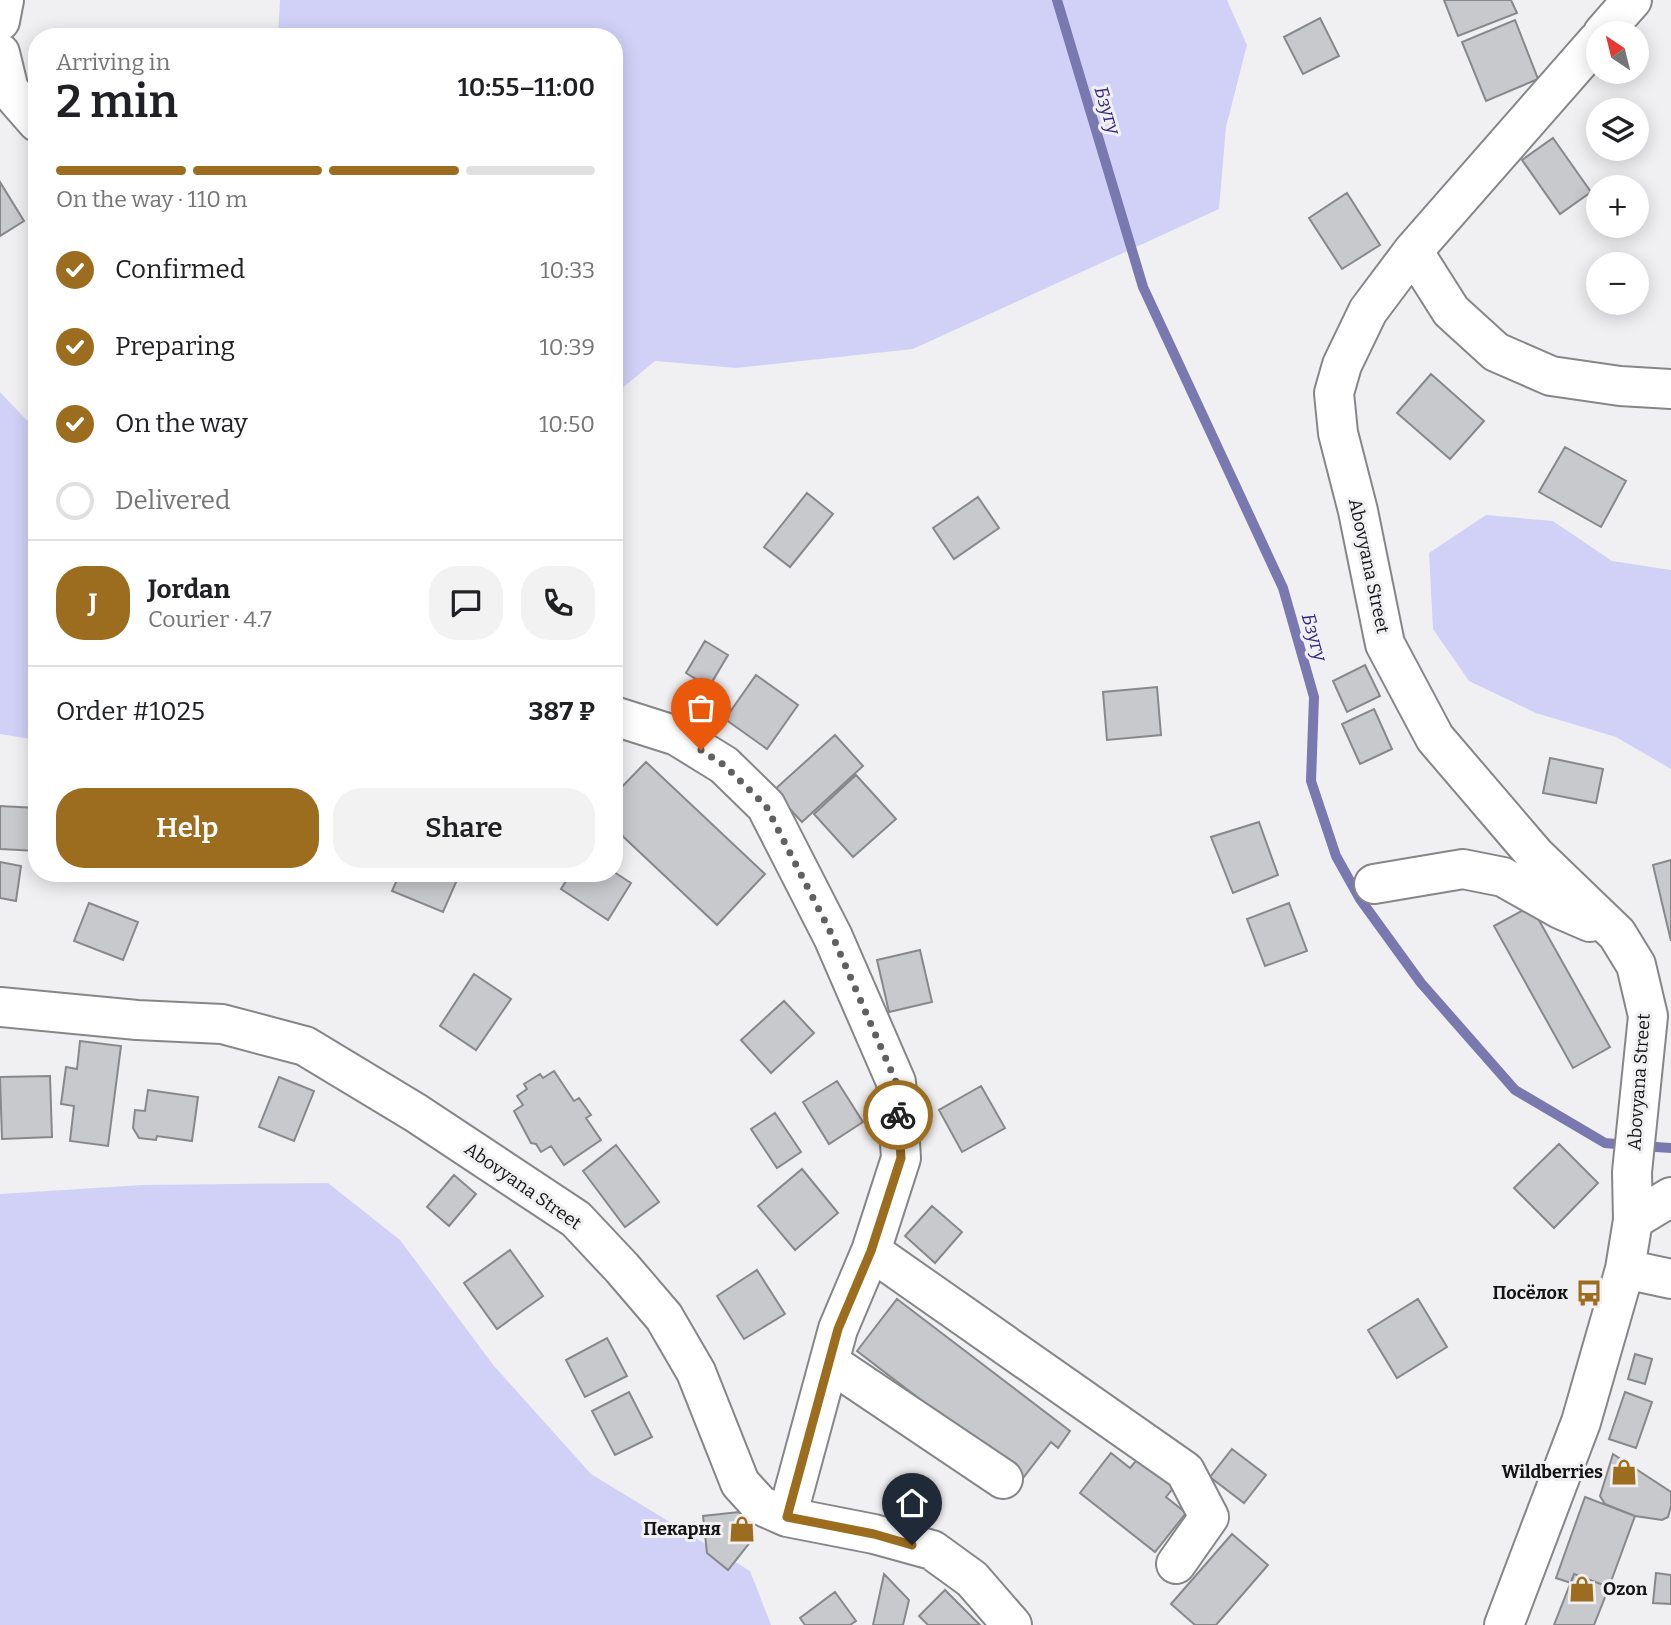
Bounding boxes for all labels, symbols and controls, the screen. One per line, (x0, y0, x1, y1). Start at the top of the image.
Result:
north arrow (1586, 21, 1648, 84)
map controls (1586, 21, 1649, 315)
text: Arriving in (56, 48, 170, 76)
text: 10:55–11:00 (458, 72, 595, 103)
text: 2 min (56, 74, 178, 129)
water label: Бзугу (1089, 83, 1126, 138)
button: layers (1586, 98, 1649, 161)
button: + (1586, 175, 1649, 238)
text: On the way · 110 m (56, 185, 248, 213)
icon: check (56, 251, 94, 289)
button: − (1586, 252, 1649, 315)
text: Confirmed (115, 254, 245, 285)
text: 10:33 (540, 256, 595, 284)
icon: check (56, 328, 94, 366)
text: Preparing (115, 331, 235, 362)
text: 10:39 (539, 333, 595, 361)
icon: check (56, 405, 94, 443)
text: On the way (115, 408, 248, 439)
text: 10:50 (539, 410, 595, 438)
text: Delivered (115, 485, 230, 516)
street label: Abovyana Street (1344, 496, 1394, 636)
button: chat (429, 566, 503, 640)
button: phone (521, 566, 595, 640)
text: Jordan (148, 574, 230, 605)
text: J (89, 588, 97, 619)
text: Courier · 4.7 (148, 605, 272, 633)
water label: Бзугу (1297, 611, 1333, 665)
pin (671, 678, 731, 750)
icon: bag (682, 689, 720, 727)
text: Order #1025 (56, 696, 205, 727)
text: 387 ₽ (529, 696, 595, 727)
button: Help (56, 788, 319, 868)
button: Share (333, 788, 595, 868)
street label: Abovyana Street (1623, 1012, 1655, 1151)
courier (863, 1080, 933, 1150)
icon: bike (879, 1096, 917, 1134)
street label: Abovyana Street (460, 1138, 586, 1235)
bus stop icon: Посёлок (1574, 1278, 1604, 1308)
place label: Посёлок (1493, 1282, 1568, 1304)
shop icon: Wildberries (1609, 1457, 1639, 1487)
place label: Wildberries (1501, 1461, 1603, 1483)
pin (882, 1473, 942, 1545)
icon: home (893, 1484, 931, 1522)
shop icon: Пекарня (727, 1514, 757, 1544)
place label: Пекарня (643, 1518, 721, 1540)
shop icon: Ozon (1567, 1574, 1597, 1604)
place label: Ozon (1603, 1578, 1648, 1600)

